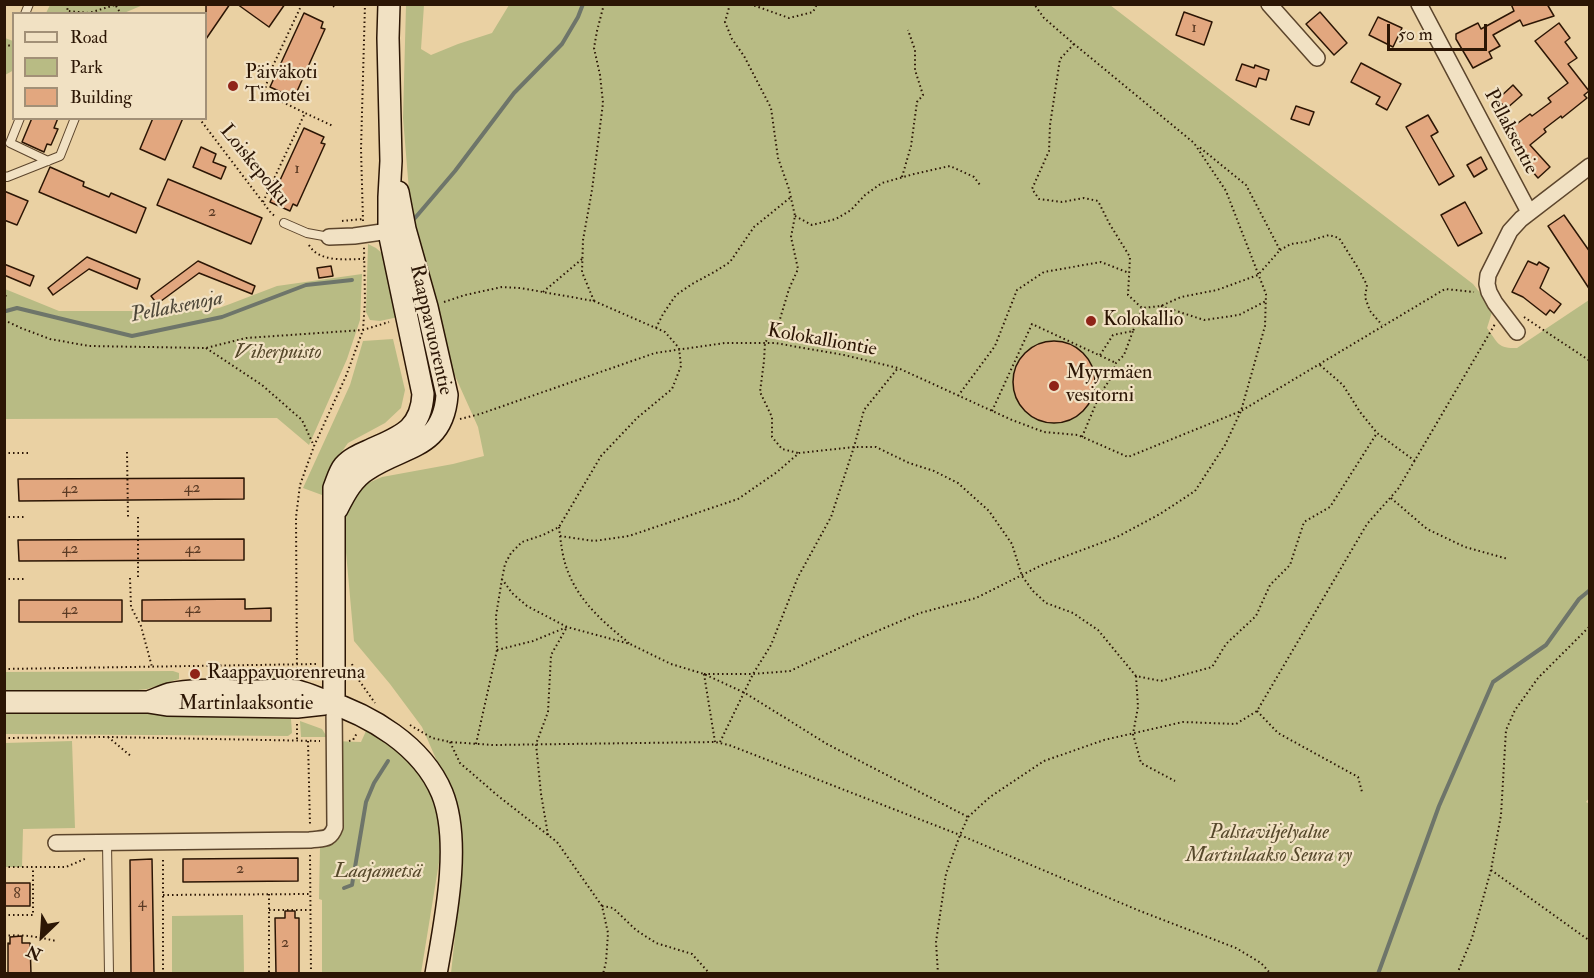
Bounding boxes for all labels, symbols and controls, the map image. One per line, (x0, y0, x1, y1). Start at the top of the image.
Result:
legend (12, 12, 207, 120)
scale bar (1390, 12, 1490, 50)
house number: 1 (1191, 19, 1197, 39)
text: 50 m (1398, 23, 1433, 46)
text: Road (70, 26, 108, 49)
text: Park (70, 56, 103, 79)
place label: Päiväkoti Timotei (245, 62, 318, 109)
marker: Päiväkoti Timotei (226, 79, 240, 93)
street label: Pellaksentie (1478, 85, 1542, 179)
text: Building (70, 86, 132, 109)
street label: Loiskepolku (214, 120, 294, 212)
house number: 1 (294, 160, 300, 180)
house number: 2 (208, 203, 216, 223)
street label: Raappavuorentie (403, 262, 457, 398)
water label: Pellaksenoja (129, 287, 225, 329)
place label: Kolokallio (1103, 309, 1183, 333)
marker: Kolokallio (1084, 314, 1098, 328)
street label: Kolokalliontie (765, 320, 879, 362)
park label: Viherpuisto (234, 342, 322, 366)
place label: Myyrmäen vesitorni (1066, 362, 1152, 409)
marker: Myyrmäen vesitorni (1047, 379, 1061, 393)
house number: 42 (184, 479, 200, 499)
house number: 42 (62, 480, 78, 500)
house number: 42 (62, 540, 78, 560)
house number: 42 (185, 540, 201, 560)
house number: 42 (185, 600, 201, 620)
house number: 42 (62, 601, 78, 621)
place label: Raappavuorenreuna (207, 662, 365, 686)
marker: Raappavuorenreuna (188, 667, 202, 681)
street label: Martinlaaksontie (179, 693, 313, 717)
park label: Palstaviljelyalue Martinlaakso Seura ry (1186, 822, 1352, 869)
house number: 2 (236, 860, 244, 880)
park label: Laajametsä (334, 861, 422, 885)
house number: 8 (13, 885, 21, 905)
house number: 4 (138, 894, 146, 914)
north arrow (12, 906, 72, 966)
house number: 2 (281, 934, 289, 954)
text: N (24, 940, 45, 964)

